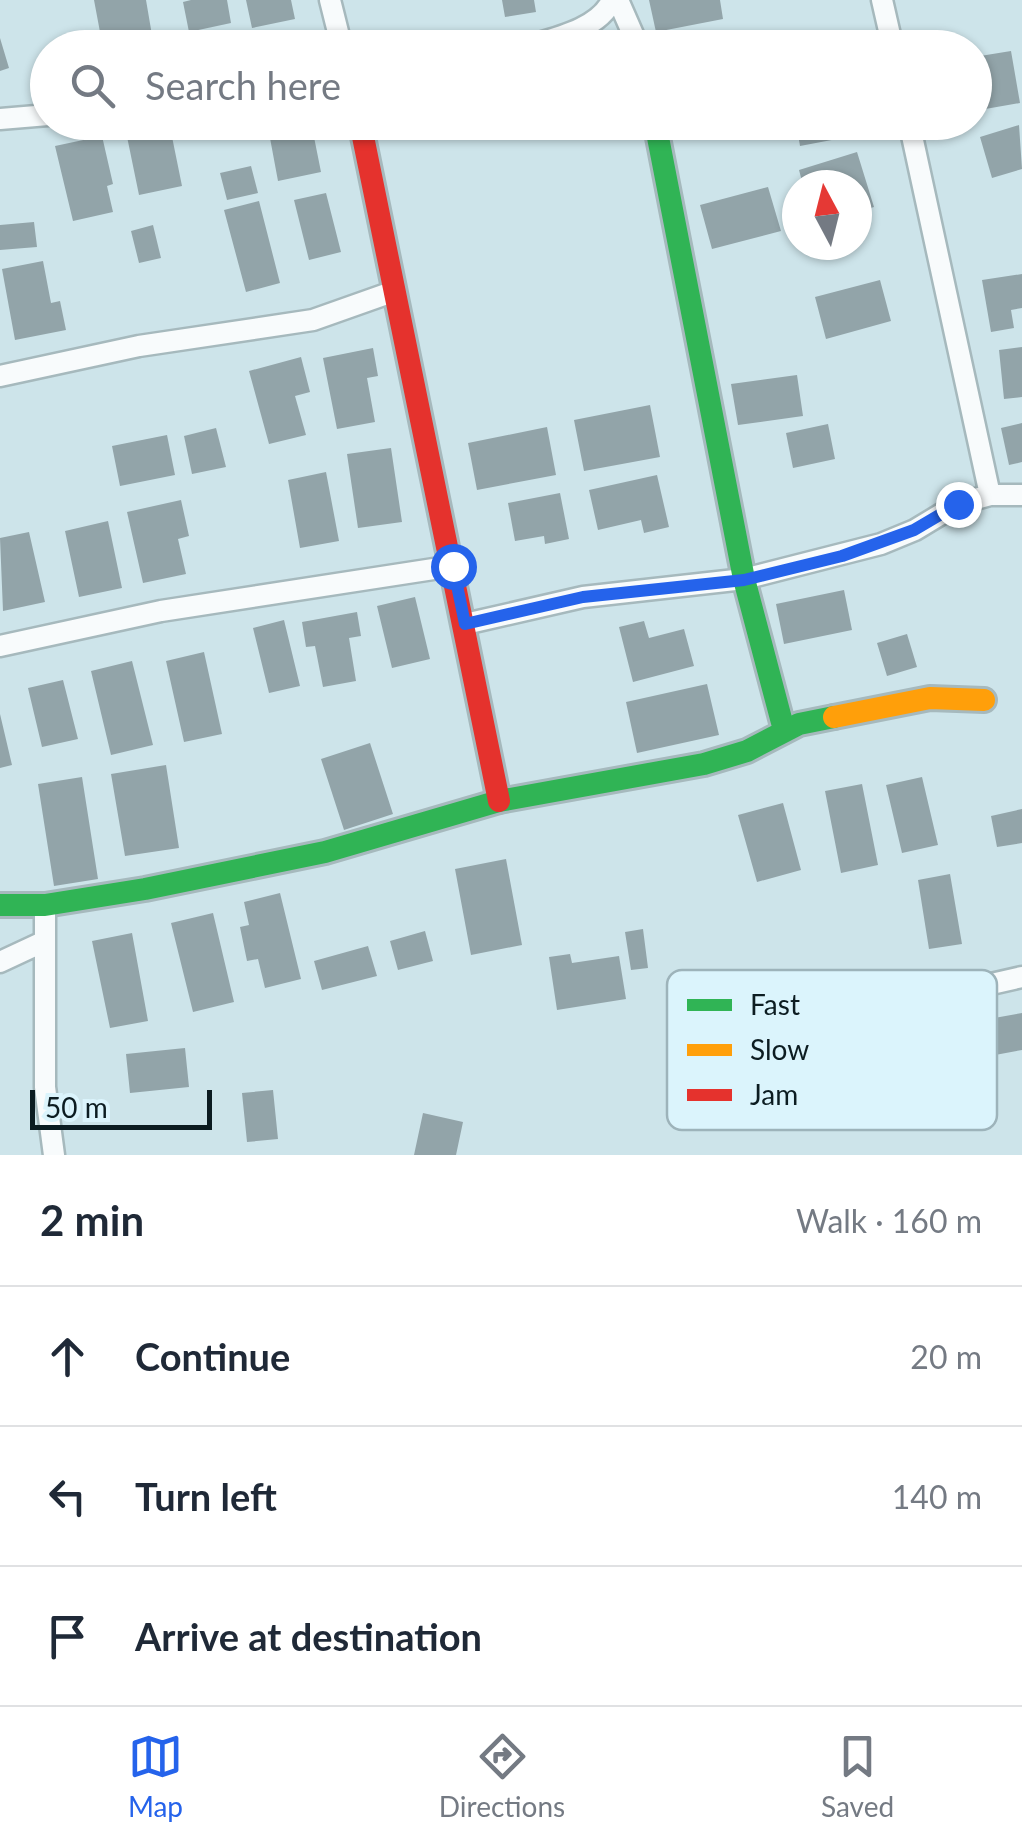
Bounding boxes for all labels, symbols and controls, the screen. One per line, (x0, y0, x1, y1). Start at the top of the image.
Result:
search box (30, 30, 992, 140)
icon: search (65, 58, 120, 113)
text: Search here (145, 62, 341, 108)
north arrow (782, 170, 872, 260)
route end (936, 482, 982, 528)
route start (431, 544, 477, 590)
legend (667, 970, 997, 1130)
text: Fast (750, 987, 800, 1021)
text: Slow (750, 1032, 809, 1066)
text: Jam (750, 1077, 798, 1111)
scale bar (30, 1085, 212, 1130)
text: 50 m (45, 1090, 108, 1124)
text: 2 min (40, 1195, 144, 1245)
text: Walk · 160 m (796, 1201, 982, 1240)
icon: ahead (40, 1329, 95, 1384)
text: Continue (135, 1333, 290, 1379)
text: 20 m (910, 1337, 982, 1376)
icon: left (40, 1469, 95, 1524)
text: Turn left (135, 1473, 277, 1519)
text: 140 m (892, 1477, 982, 1516)
icon: arrive (40, 1609, 95, 1664)
text: Arrive at destination (135, 1613, 482, 1659)
tab: Map (128, 1729, 183, 1823)
tab: Directions (439, 1729, 565, 1823)
tab: Saved (821, 1729, 894, 1823)

